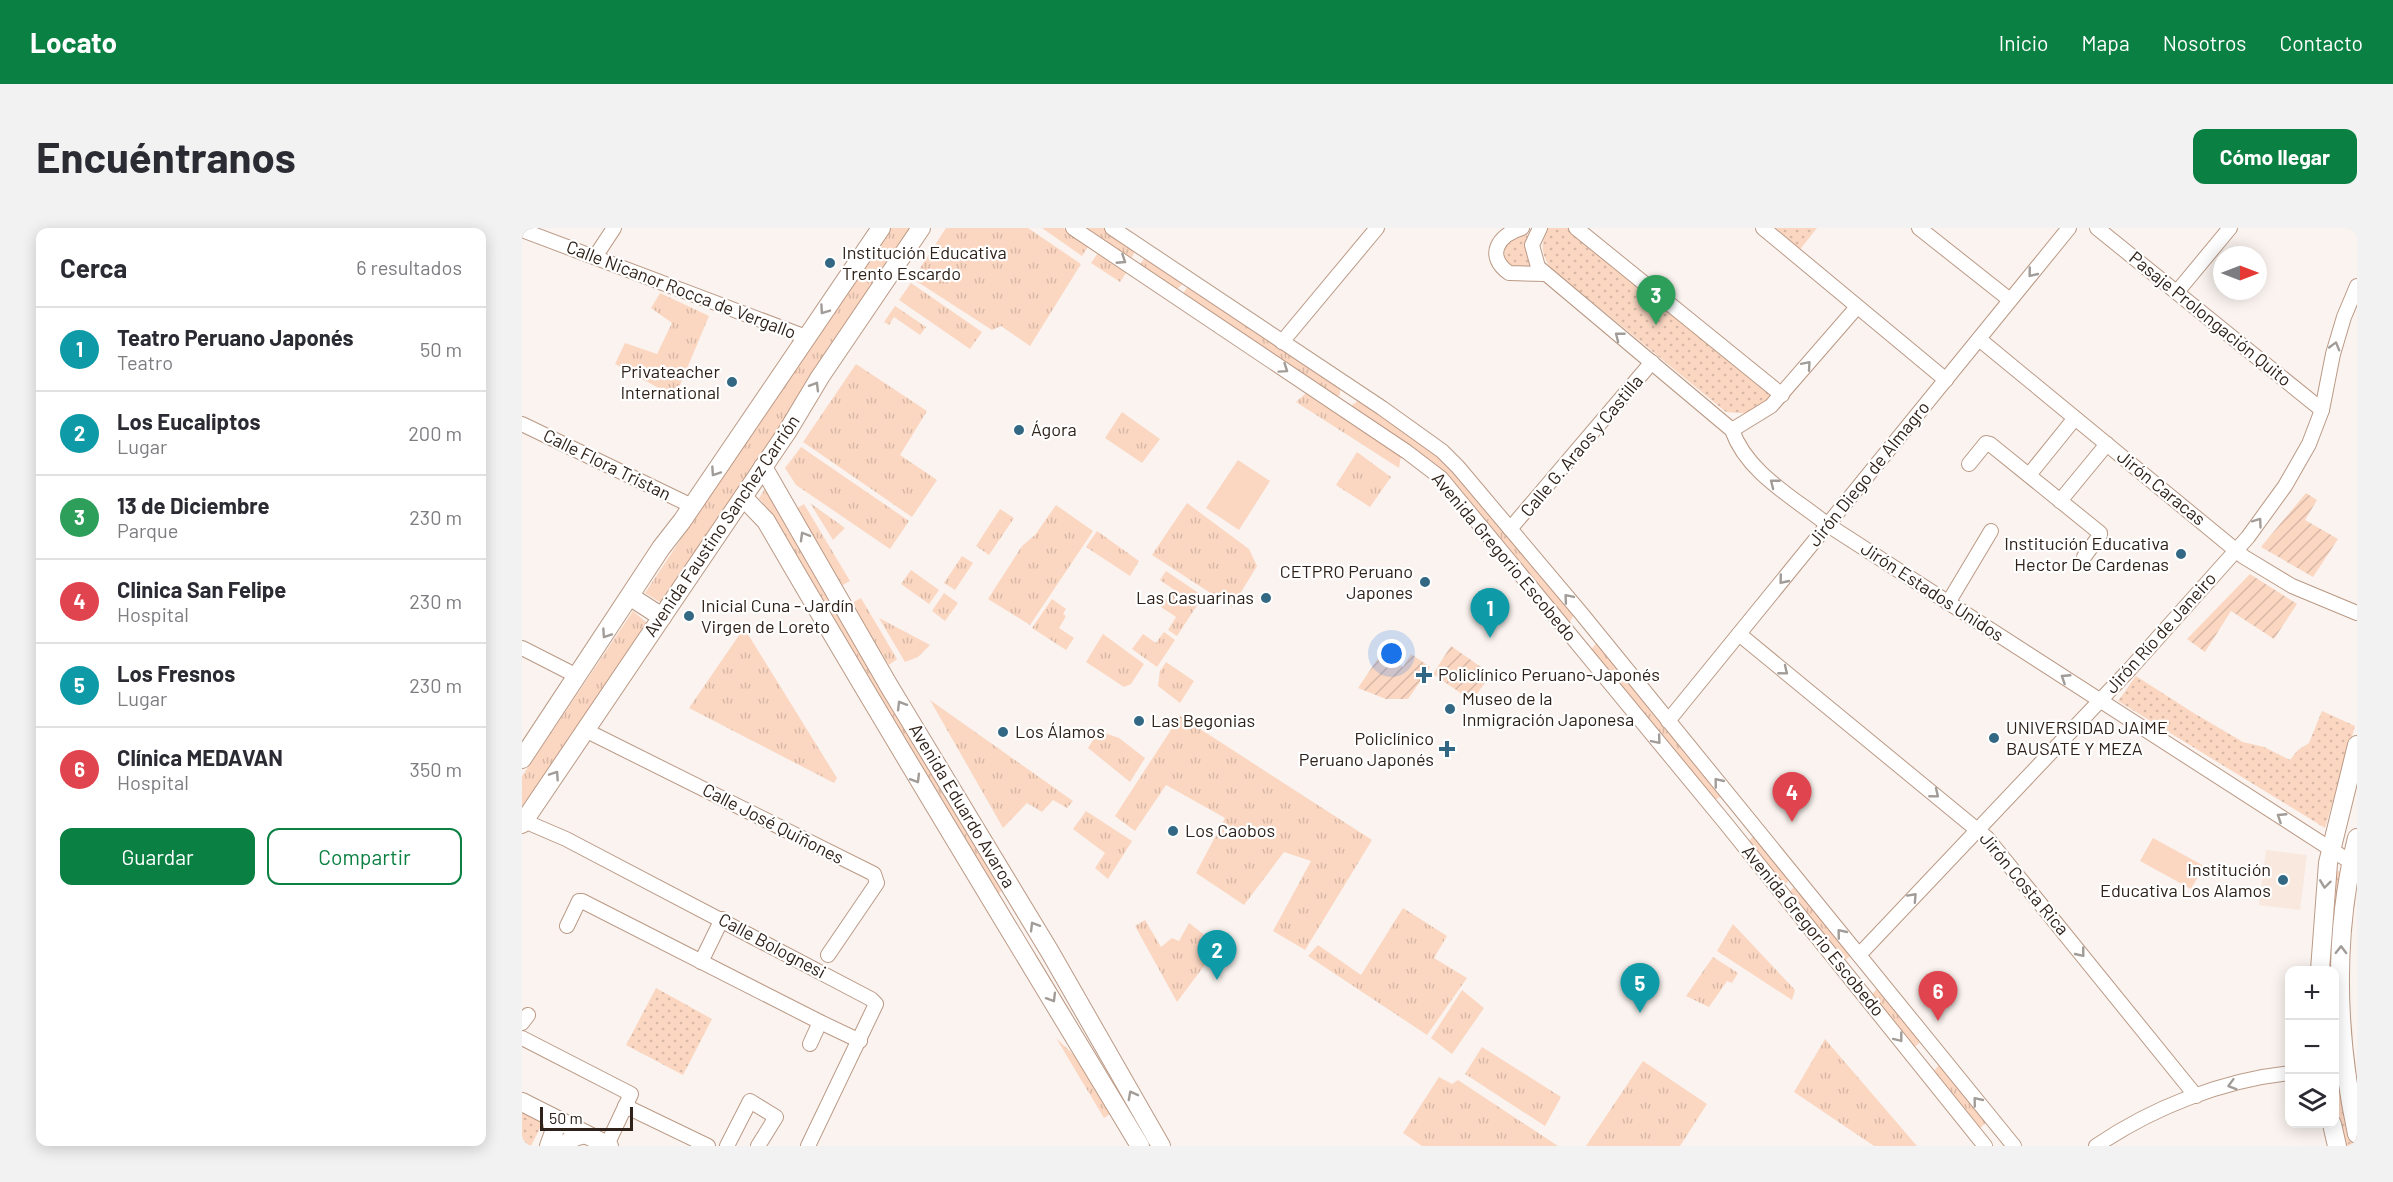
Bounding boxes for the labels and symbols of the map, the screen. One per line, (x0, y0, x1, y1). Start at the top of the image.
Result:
street label: Calle Nicanor Rocca de Vergallo (563, 235, 799, 343)
place label: Institución Educativa Trento Escardo (842, 241, 1007, 284)
street label: Pasaje Prolongación Quito (2125, 246, 2296, 390)
north arrow (2213, 246, 2267, 300)
one-way arrow (1116, 253, 1126, 265)
marker: Institución Educativa Trento Escardo (823, 256, 837, 270)
one-way arrow (2028, 267, 2039, 278)
pin: 3 (1636, 276, 1676, 325)
one-way arrow (820, 304, 831, 315)
one-way arrow (1615, 332, 1626, 343)
one-way arrow (2328, 341, 2340, 352)
place label: Privateacher International (620, 360, 720, 403)
one-way arrow (1800, 361, 1811, 372)
one-way arrow (1277, 362, 1288, 373)
street label: Calle G. Araos y Castilla (1515, 370, 1647, 521)
marker: Privateacher International (725, 375, 739, 389)
one-way arrow (807, 382, 819, 392)
street label: Jirón Diego de Almagro (1803, 396, 1934, 551)
street label: Avenida Faustino Sanchez Carrión (639, 410, 804, 641)
place label: Ágora (1031, 418, 1077, 440)
marker: Ágora (1012, 423, 1026, 437)
street label: Calle Flora Tristan (540, 424, 675, 505)
street label: Jirón Caracas (2113, 445, 2210, 530)
one-way arrow (711, 465, 722, 476)
street label: Avenida Gregorio Escobedo (1428, 467, 1582, 645)
one-way arrow (1770, 479, 1781, 490)
one-way arrow (2251, 518, 2262, 529)
one-way arrow (800, 532, 811, 542)
place label: Institución Educativa Hector De Cardenas (2004, 532, 2169, 575)
street label: Jirón Estados Unidos (1857, 537, 2008, 646)
marker: Institución Educativa Hector De Cardenas (2174, 547, 2188, 561)
place label: CETPRO Peruano Japones (1280, 560, 1413, 603)
street label: Jirón Río de Janeiro (2100, 567, 2220, 697)
one-way arrow (1779, 573, 1790, 584)
marker: CETPRO Peruano Japones (1418, 575, 1432, 589)
place label: Las Casuarinas (1136, 586, 1254, 608)
pin: 1 (1470, 588, 1510, 638)
marker: Las Casuarinas (1259, 591, 1273, 605)
place label: Inicial Cuna - Jardín Virgen de Loreto (701, 594, 854, 637)
one-way arrow (1564, 594, 1575, 605)
marker: Inicial Cuna - Jardín Virgen de Loreto (682, 609, 696, 623)
one-way arrow (602, 627, 613, 638)
your location (1377, 639, 1406, 668)
place label: Policlínico Peruano-Japonés (1438, 663, 1660, 685)
one-way arrow (1777, 664, 1788, 675)
marker: Policlínico Peruano-Japonés (1415, 666, 1433, 684)
one-way arrow (2060, 674, 2071, 685)
place label: Museo de la Inmigración Japonesa (1462, 687, 1634, 730)
one-way arrow (897, 701, 908, 711)
marker: Museo de la Inmigración Japonesa (1443, 702, 1457, 716)
place label: Las Begonias (1151, 709, 1255, 731)
marker: Las Begonias (1132, 714, 1146, 728)
place label: UNIVERSIDAD JAIME BAUSATE Y MEZA (2006, 716, 2168, 759)
street label: Avenida Eduardo Avaroa (905, 719, 1021, 892)
place label: Los Álamos (1015, 720, 1105, 742)
marker: Los Álamos (996, 725, 1010, 739)
place label: Policlínico Peruano Japonés (1299, 727, 1434, 770)
marker: UNIVERSIDAD JAIME BAUSATE Y MEZA (1987, 731, 2001, 745)
one-way arrow (1650, 733, 1661, 744)
marker: Policlínico Peruano Japonés (1438, 740, 1456, 758)
one-way arrow (548, 771, 559, 782)
pin: 4 (1772, 772, 1812, 822)
one-way arrow (909, 773, 921, 783)
street label: Calle José Quiñones (699, 778, 848, 868)
one-way arrow (1714, 778, 1725, 789)
one-way arrow (1928, 787, 1939, 798)
one-way arrow (2277, 814, 2288, 825)
place label: Los Caobos (1185, 819, 1275, 841)
marker: Los Caobos (1166, 824, 1180, 838)
street label: Jirón Costa Rica (1975, 828, 2074, 939)
street label: Avenida Gregorio Escobedo (1738, 840, 1890, 1020)
place label: Institución Educativa Los Alamos (2100, 858, 2271, 901)
marker: Institución Educativa Los Alamos (2276, 873, 2290, 887)
one-way arrow (2320, 879, 2332, 888)
one-way arrow (1906, 893, 1917, 904)
street label: Calle Bolognesi (715, 908, 830, 983)
one-way arrow (1030, 922, 1042, 932)
one-way arrow (1837, 929, 1848, 940)
pin: 2 (1198, 930, 1236, 980)
one-way arrow (2073, 946, 2084, 957)
one-way arrow (2335, 946, 2347, 955)
pin: 5 (1620, 964, 1660, 1013)
pin: 6 (1918, 972, 1958, 1021)
one-way arrow (1045, 992, 1057, 1002)
one-way arrow (1891, 1032, 1902, 1043)
one-way arrow (2227, 1077, 2237, 1090)
one-way arrow (1128, 1091, 1139, 1101)
one-way arrow (1974, 1096, 1985, 1107)
scale bar (540, 1104, 633, 1132)

